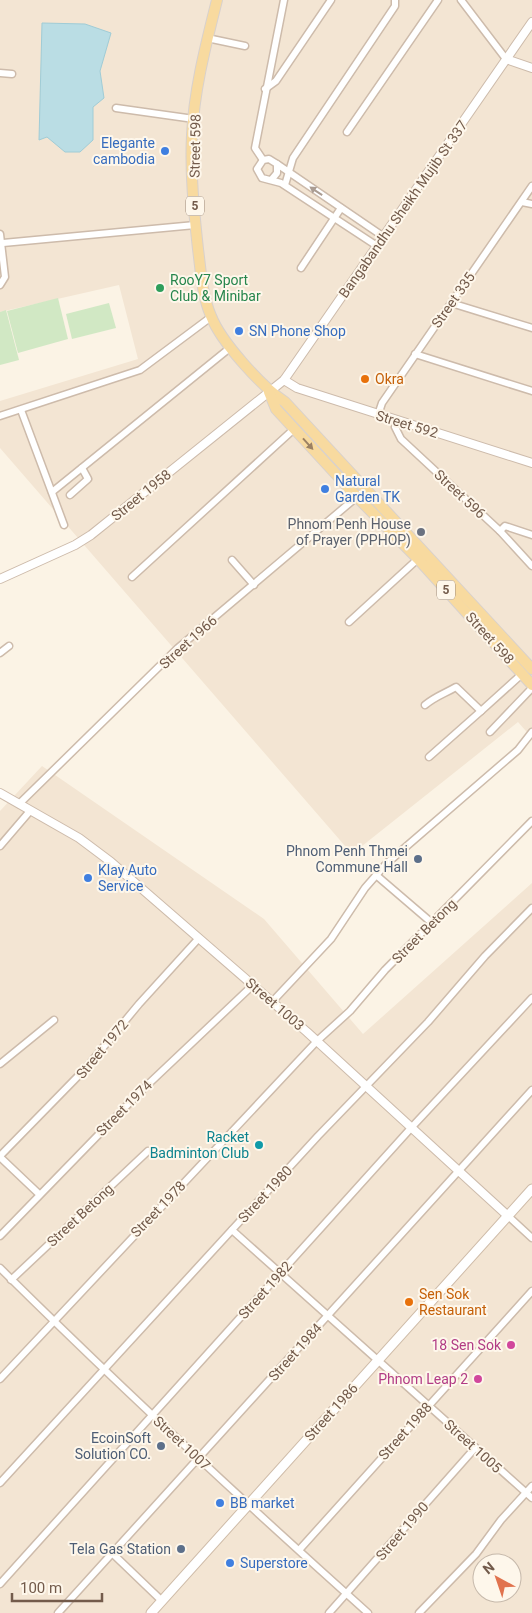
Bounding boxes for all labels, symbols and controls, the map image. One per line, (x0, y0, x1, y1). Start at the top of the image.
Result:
street label: Street 598 (186, 114, 204, 178)
street label: Bangabandhu Sheikh Mujib St 337 (335, 117, 471, 301)
place label: Elegante cambodia (93, 135, 155, 167)
marker: Elegante cambodia (159, 145, 171, 157)
one-way arrow (309, 186, 323, 196)
road number: 5 (186, 197, 204, 216)
street label: Street 335 (428, 269, 478, 331)
place label: RooY7 Sport Club & Minibar (170, 272, 261, 304)
marker: RooY7 Sport Club & Minibar (154, 282, 166, 294)
place label: SN Phone Shop (249, 323, 346, 339)
marker: SN Phone Shop (233, 325, 245, 337)
place label: Okra (375, 371, 404, 387)
marker: Okra (359, 373, 371, 385)
street label: Street 592 (374, 407, 440, 441)
one-way arrow (302, 438, 314, 450)
street label: Street 1958 (108, 466, 174, 524)
street label: Street 596 (431, 466, 489, 522)
place label: Natural Garden TK (335, 473, 400, 505)
marker: Natural Garden TK (319, 483, 331, 495)
place label: Phnom Penh House of Prayer (PPHOP) (288, 516, 411, 549)
marker: Phnom Penh House of Prayer (PPHOP) (415, 526, 427, 538)
road number: 5 (437, 580, 455, 600)
street label: Street 598 (463, 609, 517, 667)
street label: Street 1966 (156, 612, 220, 672)
place label: Phnom Penh Thmei Commune Hall (286, 843, 408, 875)
marker: Phnom Penh Thmei Commune Hall (412, 853, 424, 865)
place label: Klay Auto Service (98, 862, 157, 894)
marker: Klay Auto Service (82, 872, 94, 884)
street label: Street Betong (388, 895, 460, 967)
street label: Street 1003 (243, 974, 307, 1034)
street label: Street 1972 (73, 1016, 131, 1082)
street label: Street 1974 (93, 1077, 155, 1139)
place label: Racket Badminton Club (150, 1129, 249, 1161)
marker: Racket Badminton Club (253, 1139, 265, 1151)
street label: Street 1980 (235, 1162, 295, 1226)
street label: Street 1978 (127, 1177, 189, 1240)
street label: Street Betong (44, 1180, 116, 1250)
street label: Street 1982 (235, 1258, 295, 1322)
place label: Sen Sok Restaurant (419, 1286, 487, 1318)
marker: Sen Sok Restaurant (403, 1296, 415, 1308)
street label: Street 1984 (265, 1320, 325, 1384)
place label: 18 Sen Sok (431, 1337, 502, 1353)
marker: 18 Sen Sok (505, 1339, 517, 1351)
place label: Phnom Leap 2 (378, 1371, 468, 1387)
marker: Phnom Leap 2 (472, 1373, 484, 1385)
street label: Street 1986 (301, 1380, 361, 1444)
street label: Street 1988 (375, 1399, 435, 1463)
street label: Street 1007 (150, 1413, 214, 1473)
street label: Street 1005 (441, 1416, 505, 1476)
place label: EcoinSoft Solution CO. (75, 1430, 151, 1462)
marker: EcoinSoft Solution CO. (155, 1440, 167, 1452)
place label: BB market (230, 1495, 295, 1511)
marker: BB market (214, 1497, 226, 1509)
street label: Street 1990 (372, 1499, 432, 1563)
place label: Tela Gas Station (69, 1541, 171, 1557)
marker: Tela Gas Station (175, 1543, 187, 1555)
north arrow (472, 1553, 522, 1603)
place label: Superstore (240, 1555, 308, 1571)
marker: Superstore (224, 1557, 236, 1569)
text: N (480, 1559, 498, 1577)
scale bar (12, 1570, 102, 1602)
text: 100 m (20, 1579, 62, 1597)

